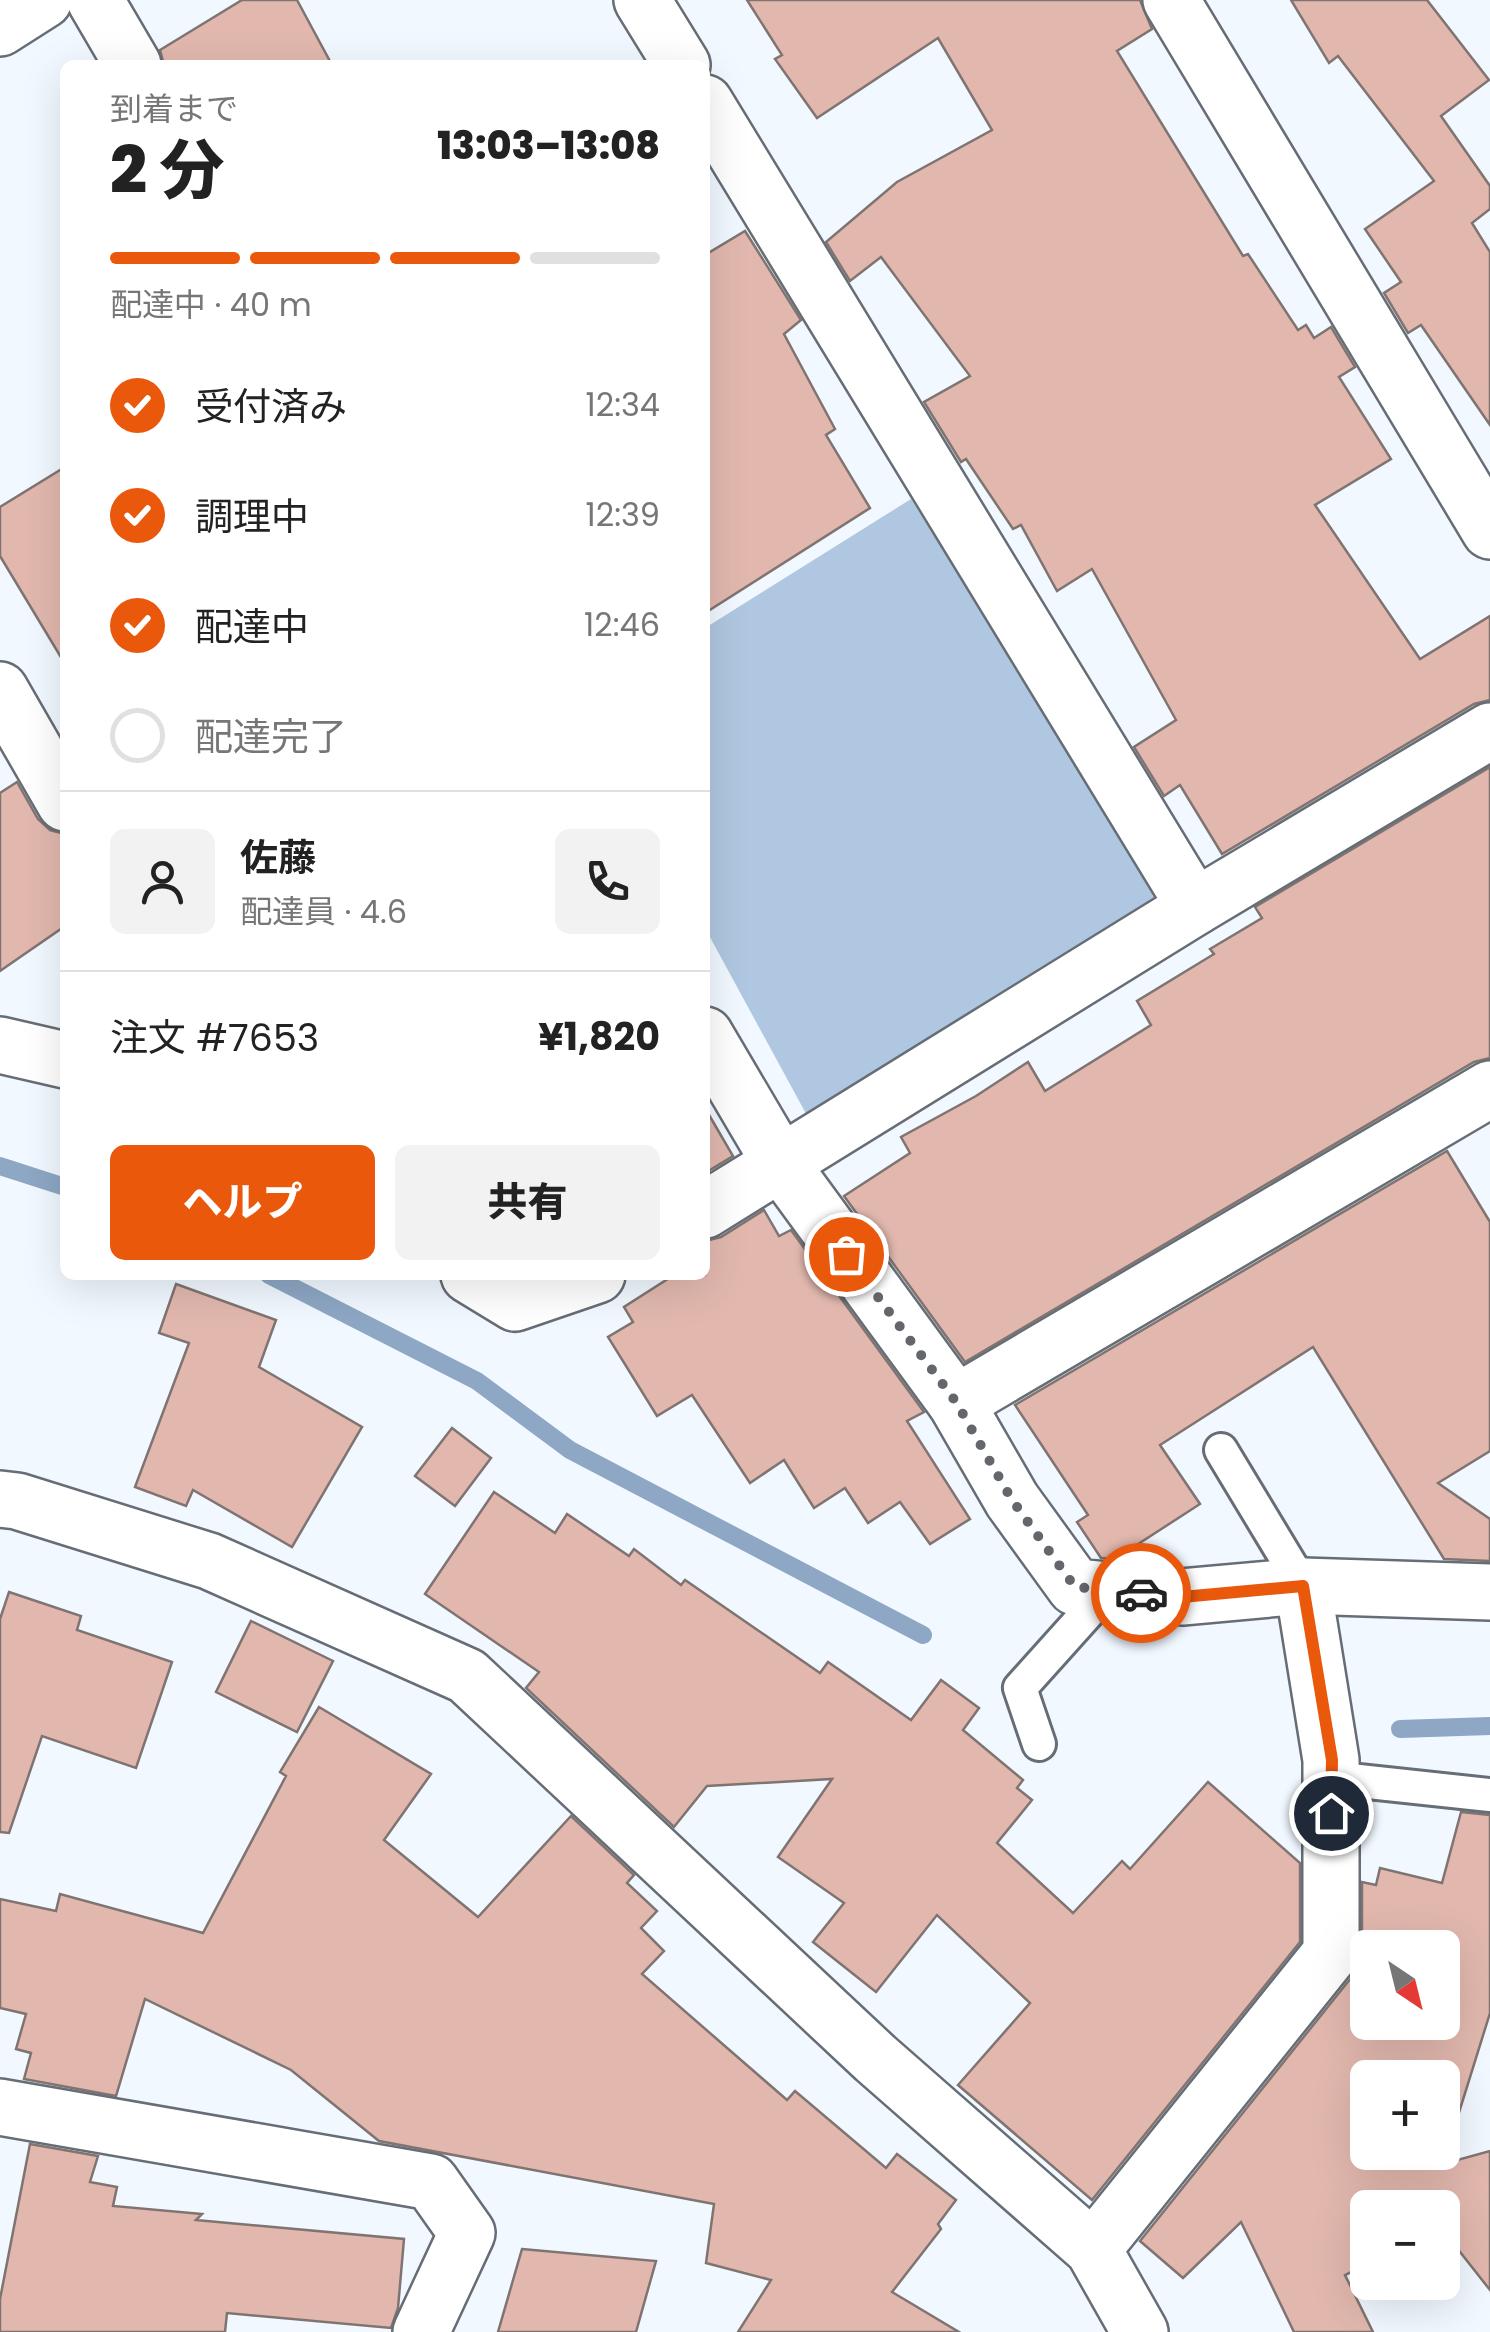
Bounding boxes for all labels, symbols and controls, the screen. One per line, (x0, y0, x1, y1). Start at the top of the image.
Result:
text: 到着まで (110, 86, 238, 131)
text: 13:03–13:08 (437, 119, 660, 172)
text: 2 分 (110, 125, 224, 216)
text: 配達中 · 40 m (110, 282, 312, 327)
icon: check (110, 378, 165, 433)
text: 受付済み (195, 380, 347, 433)
text: 12:34 (586, 382, 660, 427)
icon: check (110, 488, 165, 543)
text: 調理中 (195, 490, 309, 543)
text: 12:39 (586, 492, 660, 537)
icon: check (110, 598, 165, 653)
text: 配達中 (195, 600, 309, 653)
text: 12:46 (584, 602, 660, 647)
text: 配達完了 (195, 710, 347, 763)
button: person (110, 829, 215, 934)
button: phone (555, 829, 660, 934)
text: 佐藤 (240, 831, 316, 884)
text: 配達員 · 4.6 (240, 889, 407, 934)
text: ¥1,820 (538, 1010, 660, 1063)
text: 注文 #7653 (110, 1011, 319, 1064)
button: ヘルプ (110, 1145, 375, 1260)
button: 共有 (395, 1145, 660, 1260)
pin (804, 1212, 889, 1297)
icon: bag (819, 1227, 874, 1282)
courier (1091, 1543, 1191, 1643)
icon: car (1114, 1566, 1169, 1621)
pin (1289, 1771, 1374, 1856)
icon: home (1304, 1786, 1359, 1841)
north arrow (1350, 1930, 1460, 2040)
map controls (1350, 1930, 1460, 2300)
button: + (1350, 2060, 1460, 2170)
button: − (1350, 2190, 1460, 2300)

